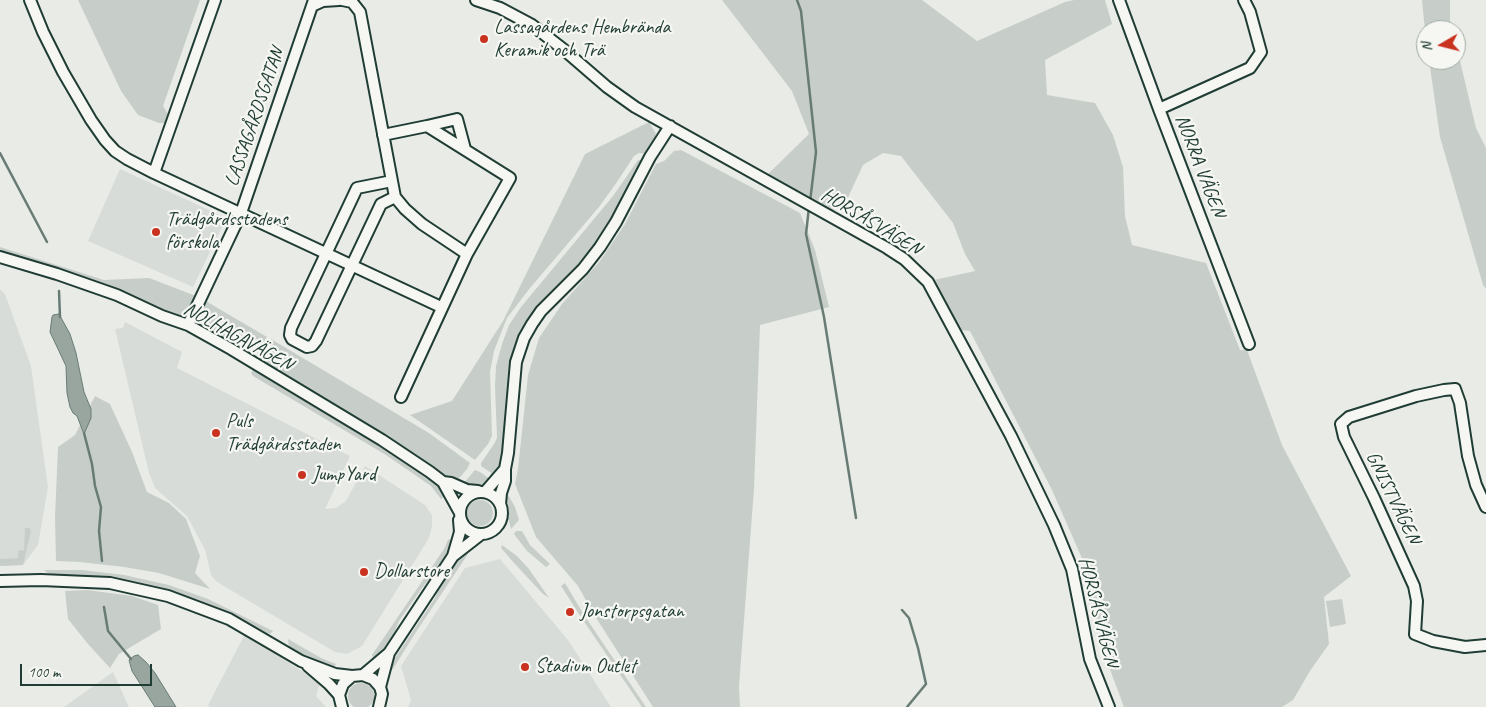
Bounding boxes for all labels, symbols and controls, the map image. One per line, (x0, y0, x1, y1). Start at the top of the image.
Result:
place label: Lassagårdens Hembrända Keramik och Trä (494, 16, 670, 63)
north arrow (1416, 20, 1466, 70)
marker: Lassagårdens Hembrända Keramik och Trä (478, 33, 490, 45)
text: N (1418, 42, 1436, 53)
street label: LASSAGÅRDSGATAN (220, 45, 290, 189)
street label: NORRA VÄGEN (1169, 111, 1231, 221)
street label: HORSÅSVÄGEN (817, 183, 925, 261)
place label: Trädgårdsstadens förskola (166, 208, 287, 255)
marker: Trädgårdsstadens förskola (150, 226, 162, 238)
street label: NOLHAGAVÄGEN (179, 297, 297, 377)
place label: Puls Trädgårdsstaden (226, 410, 341, 457)
marker: Puls Trädgårdsstaden (210, 427, 222, 439)
street label: GNISTVÄGEN (1360, 448, 1426, 548)
place label: JumpYard (312, 463, 376, 487)
marker: JumpYard (296, 469, 308, 481)
street label: HORSÅSVÄGEN (1073, 555, 1123, 669)
place label: Dollarstore (374, 560, 449, 584)
marker: Dollarstore (358, 566, 370, 578)
place label: Jonstorpsgatan (580, 600, 684, 624)
marker: Jonstorpsgatan (564, 606, 576, 618)
scale bar (22, 654, 155, 686)
place label: Stadium Outlet (535, 655, 636, 679)
marker: Stadium Outlet (519, 661, 531, 673)
text: 100 m (28, 663, 60, 682)

